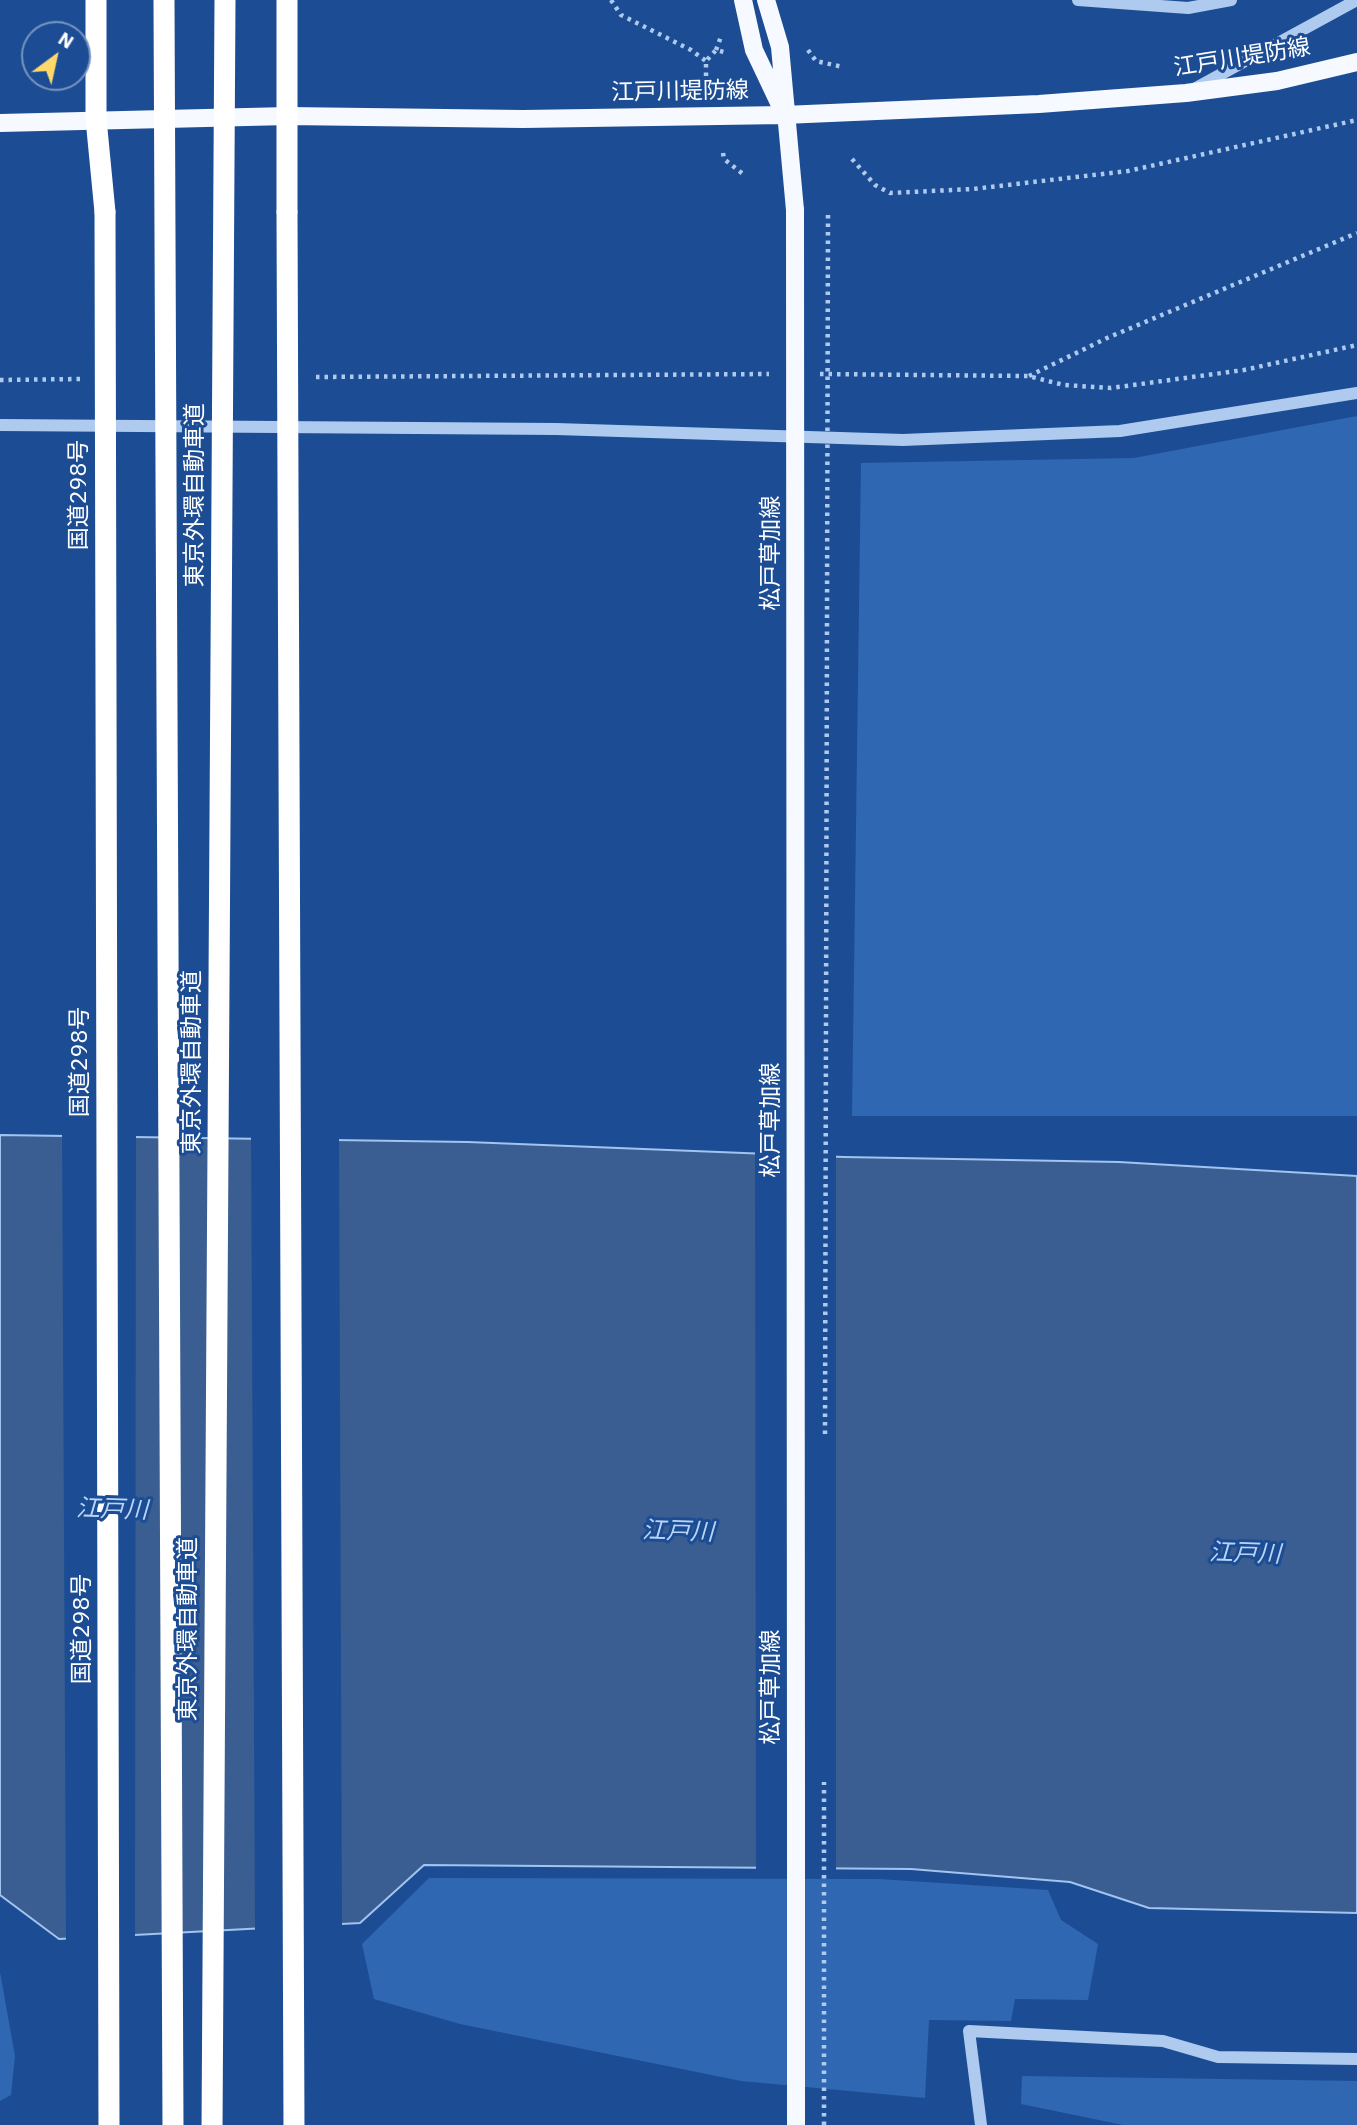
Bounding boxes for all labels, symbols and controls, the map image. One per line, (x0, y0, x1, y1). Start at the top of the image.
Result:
north arrow (21, 21, 91, 91)
text: N (54, 26, 79, 54)
street label: 江戸川堤防線 (1172, 34, 1312, 82)
street label: 江戸川堤防線 (611, 77, 749, 107)
street label: 東京外環自動車道 (181, 403, 209, 587)
street label: 国道298号 (65, 440, 93, 550)
street label: 松戸草加線 (757, 496, 785, 610)
street label: 東京外環自動車道 (178, 970, 206, 1154)
street label: 国道298号 (66, 1007, 94, 1117)
street label: 松戸草加線 (757, 1063, 785, 1177)
water label: 江戸川 (76, 1494, 148, 1526)
water label: 江戸川 (642, 1516, 714, 1548)
street label: 東京外環自動車道 (174, 1537, 202, 1721)
water label: 江戸川 (1209, 1538, 1281, 1570)
street label: 国道298号 (68, 1574, 96, 1684)
street label: 松戸草加線 (757, 1630, 785, 1744)

